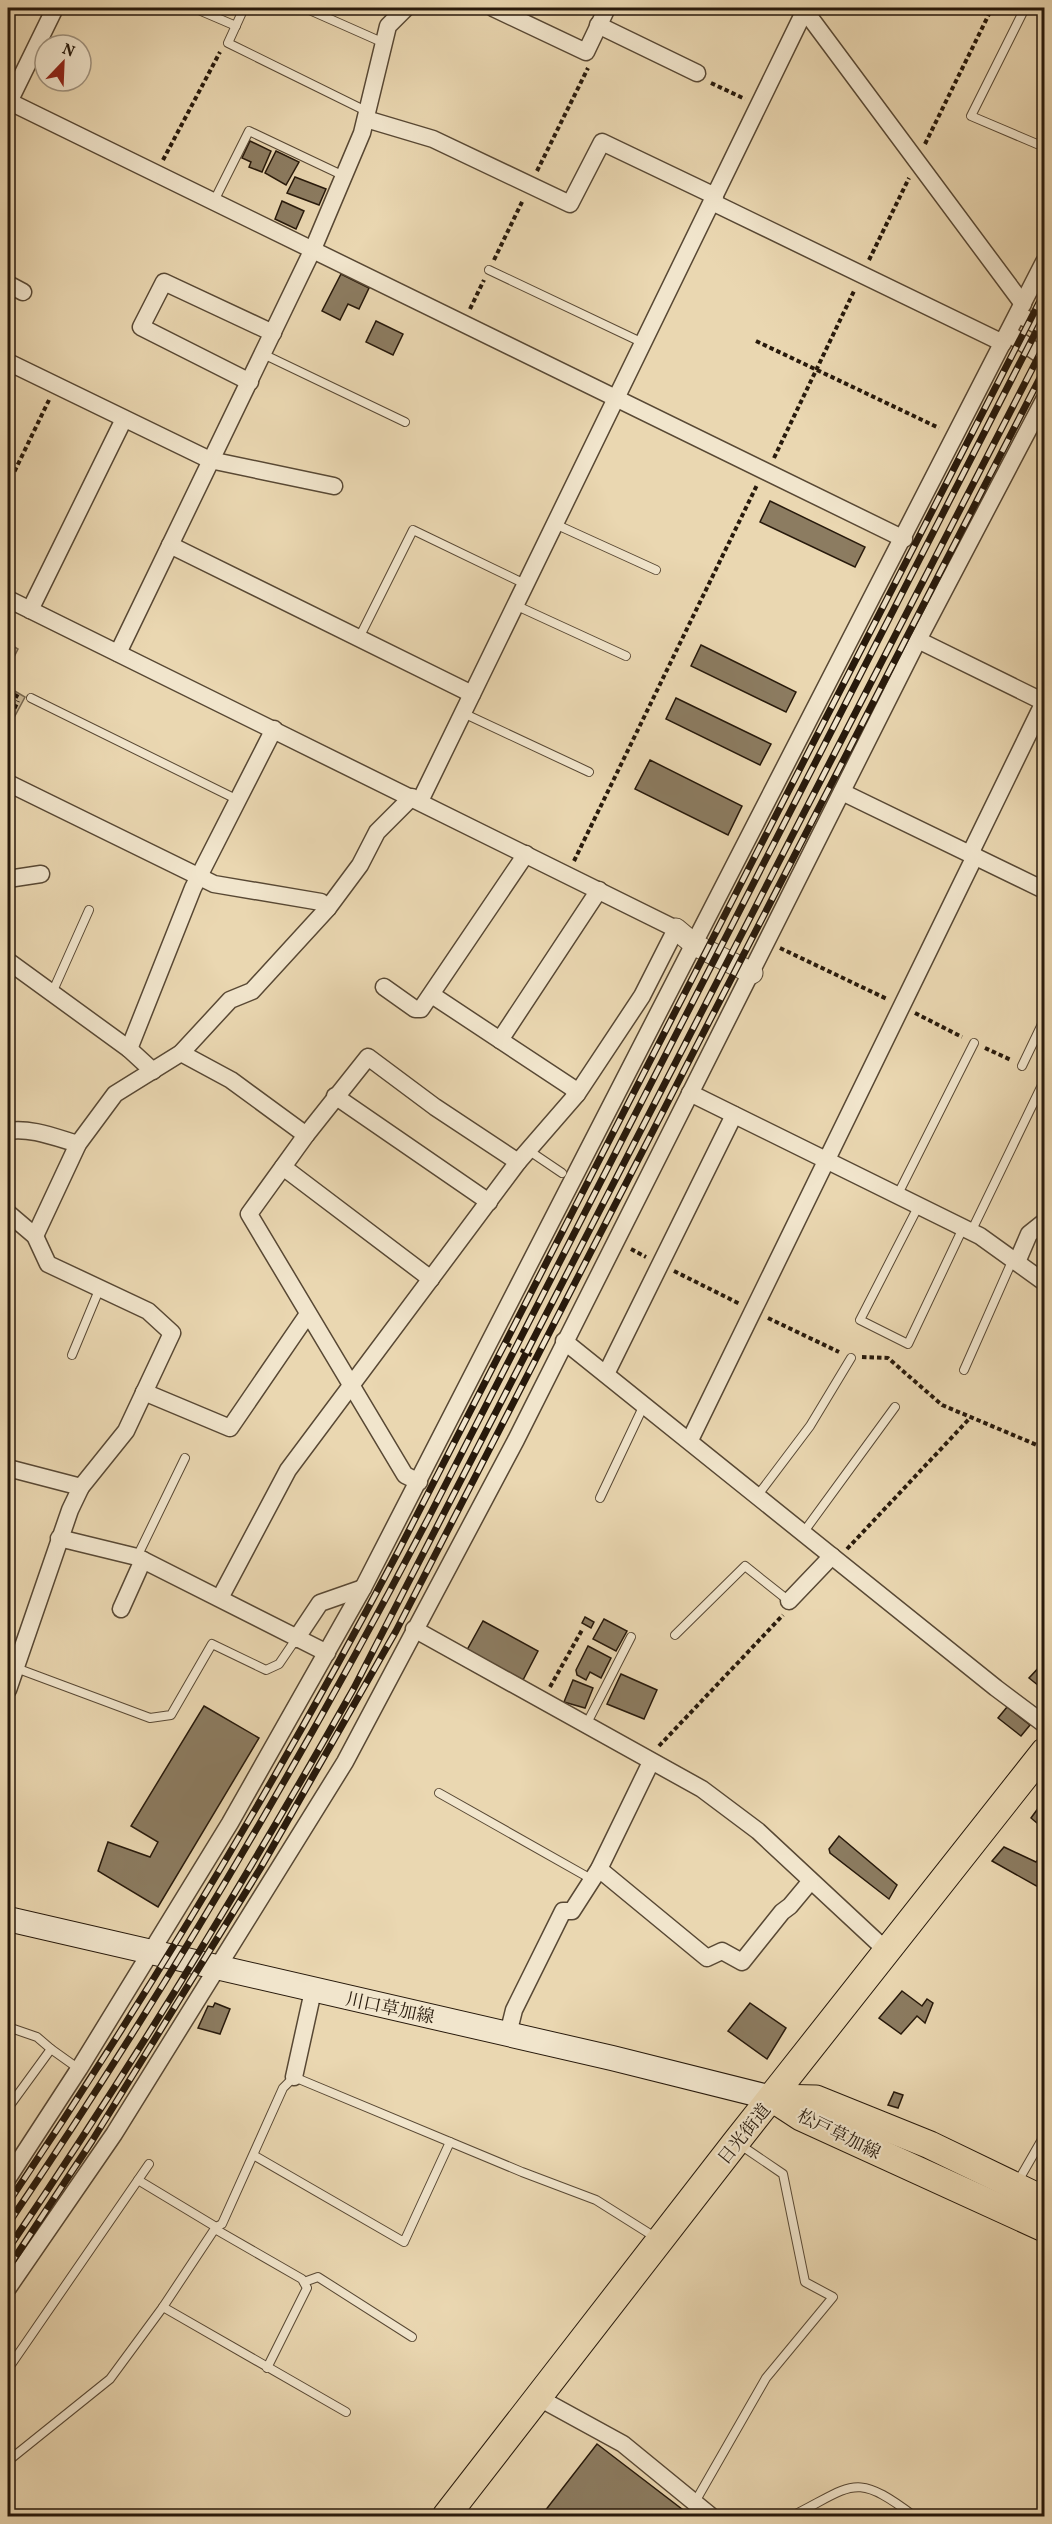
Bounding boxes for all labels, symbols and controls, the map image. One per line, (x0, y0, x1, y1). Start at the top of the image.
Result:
north arrow (33, 33, 93, 93)
text: N (58, 39, 78, 64)
street label: 川口草加線 (343, 1988, 436, 2031)
street label: 日光街道 (713, 2099, 778, 2171)
street label: 松戸草加線 (792, 2104, 884, 2166)

